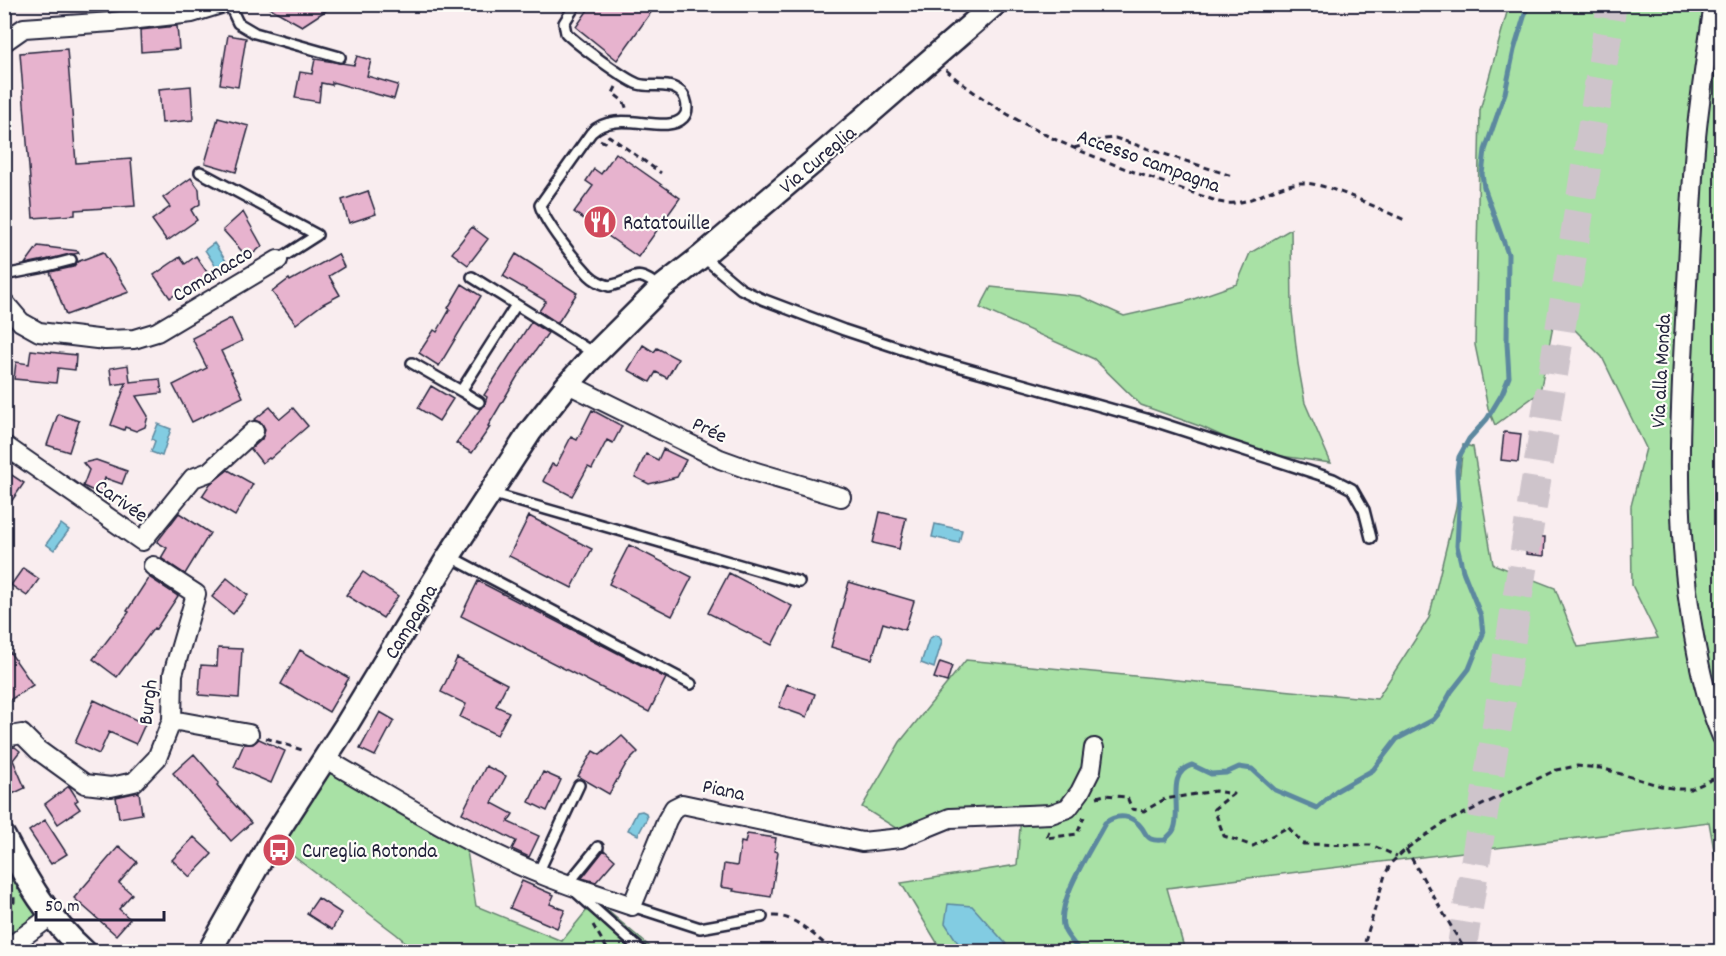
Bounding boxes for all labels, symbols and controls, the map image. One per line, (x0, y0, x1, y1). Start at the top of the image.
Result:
street label: Via Cureglia (774, 119, 865, 203)
street label: Accesso campagna (1072, 123, 1225, 203)
restaurant icon: Ratatouille (582, 204, 618, 240)
place label: Ratatouille (623, 210, 710, 240)
street label: Comanacco (167, 240, 260, 312)
street label: Via alla Monda (1645, 312, 1681, 429)
street label: Prée (686, 411, 731, 453)
street label: Carivée (88, 473, 153, 532)
street label: Campagna (378, 578, 447, 666)
street label: Burgh (132, 678, 168, 727)
street label: Piana (699, 773, 749, 811)
bus stop icon: Cureglia Rotonda (261, 832, 297, 868)
place label: Cureglia Rotonda (302, 838, 438, 868)
scale bar (36, 884, 164, 922)
text: 50 m (45, 895, 80, 920)

